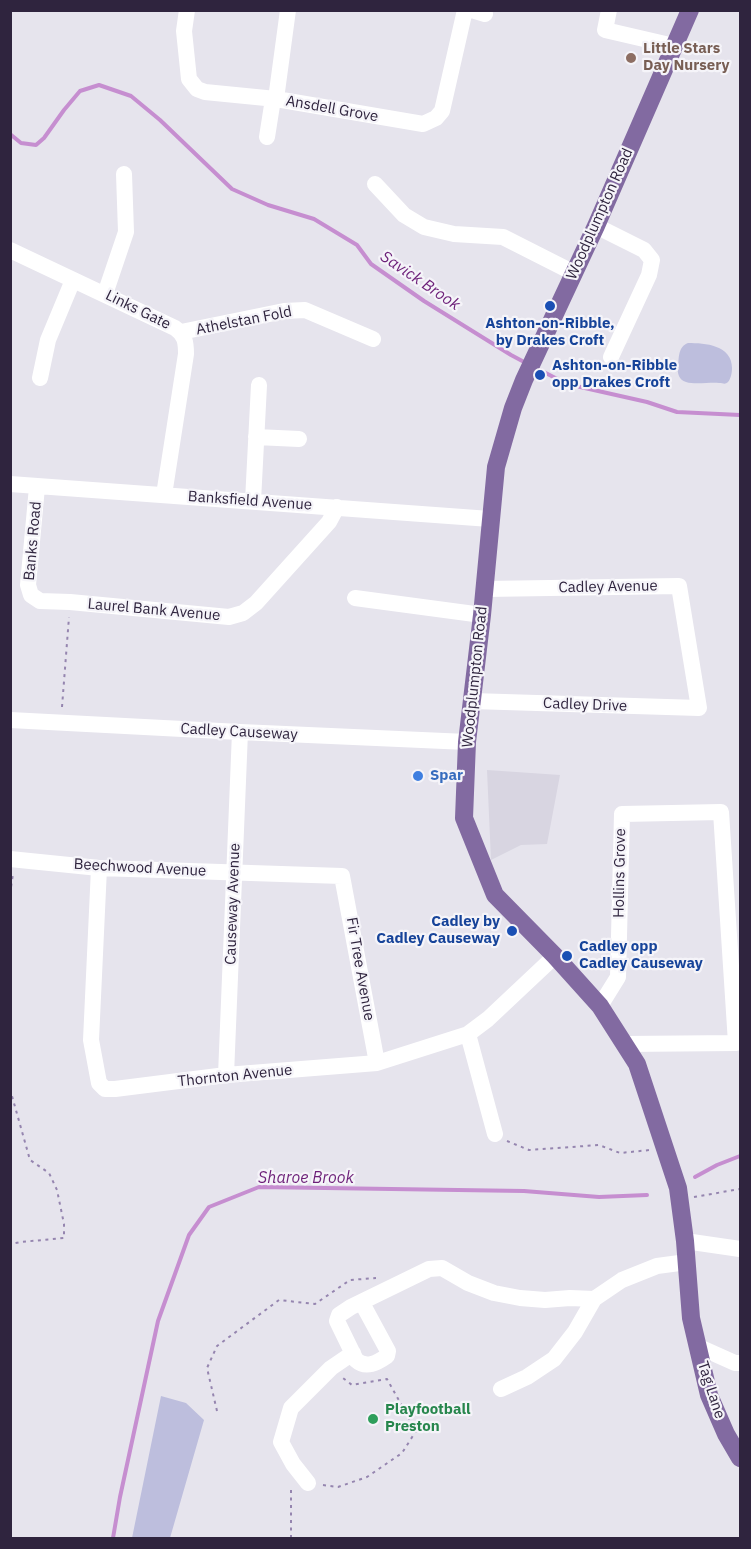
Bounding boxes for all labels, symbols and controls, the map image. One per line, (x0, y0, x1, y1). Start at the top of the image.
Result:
place label: Little Stars Day Nursery (643, 40, 729, 75)
marker: Little Stars Day Nursery (624, 51, 638, 65)
street label: Ansdell Grove (284, 92, 380, 126)
street label: Woodplumpton Road (563, 146, 637, 282)
water label: Savick Brook (377, 247, 463, 315)
street label: Links Gate (102, 287, 174, 333)
marker: Ashton-on-Ribble, by Drakes Croft (543, 299, 557, 313)
street label: Athelstan Fold (194, 303, 294, 339)
place label: Ashton-on-Ribble, by Drakes Croft (485, 315, 615, 350)
place label: Ashton-on-Ribble opp Drakes Croft (552, 357, 677, 392)
marker: Ashton-on-Ribble opp Drakes Croft (533, 368, 547, 382)
street label: Banksfield Avenue (187, 488, 313, 514)
street label: Banks Road (21, 501, 45, 581)
street label: Cadley Avenue (558, 577, 658, 597)
street label: Laurel Bank Avenue (87, 595, 221, 625)
street label: Woodplumpton Road (459, 606, 491, 748)
street label: Cadley Drive (543, 695, 627, 715)
street label: Cadley Causeway (180, 720, 298, 744)
place label: Spar (430, 767, 463, 785)
marker: Spar (411, 769, 425, 783)
street label: Hollins Grove (610, 828, 630, 918)
street label: Causeway Avenue (222, 843, 244, 965)
street label: Beechwood Avenue (73, 856, 207, 880)
place label: Cadley by Cadley Causeway (376, 913, 500, 948)
street label: Fir Tree Avenue (342, 916, 378, 1022)
marker: Cadley by Cadley Causeway (505, 924, 519, 938)
place label: Cadley opp Cadley Causeway (579, 938, 703, 973)
marker: Cadley opp Cadley Causeway (560, 949, 574, 963)
street label: Thornton Avenue (177, 1061, 293, 1091)
water label: Sharoe Brook (258, 1168, 354, 1188)
street label: Tag Lane (693, 1359, 729, 1421)
place label: Playfootball Preston (385, 1401, 470, 1436)
marker: Playfootball Preston (366, 1412, 380, 1426)

